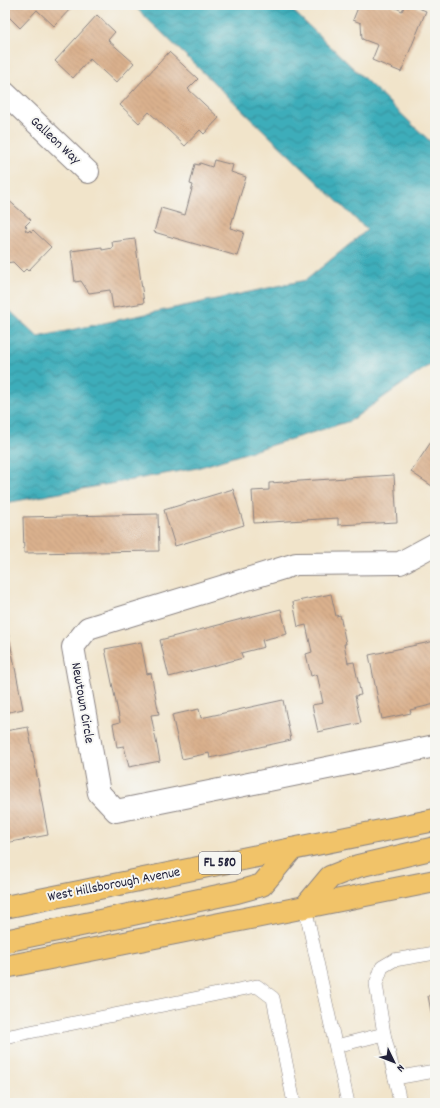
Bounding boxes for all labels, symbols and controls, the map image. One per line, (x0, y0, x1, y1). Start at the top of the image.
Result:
street label: Galleon Way (25, 112, 85, 170)
street label: Newtown Circle (65, 661, 99, 745)
road number: FL 580 (199, 852, 241, 874)
street label: West Hillsborough Avenue (46, 862, 182, 908)
north arrow (374, 1042, 414, 1082)
text: N (392, 1060, 408, 1075)

